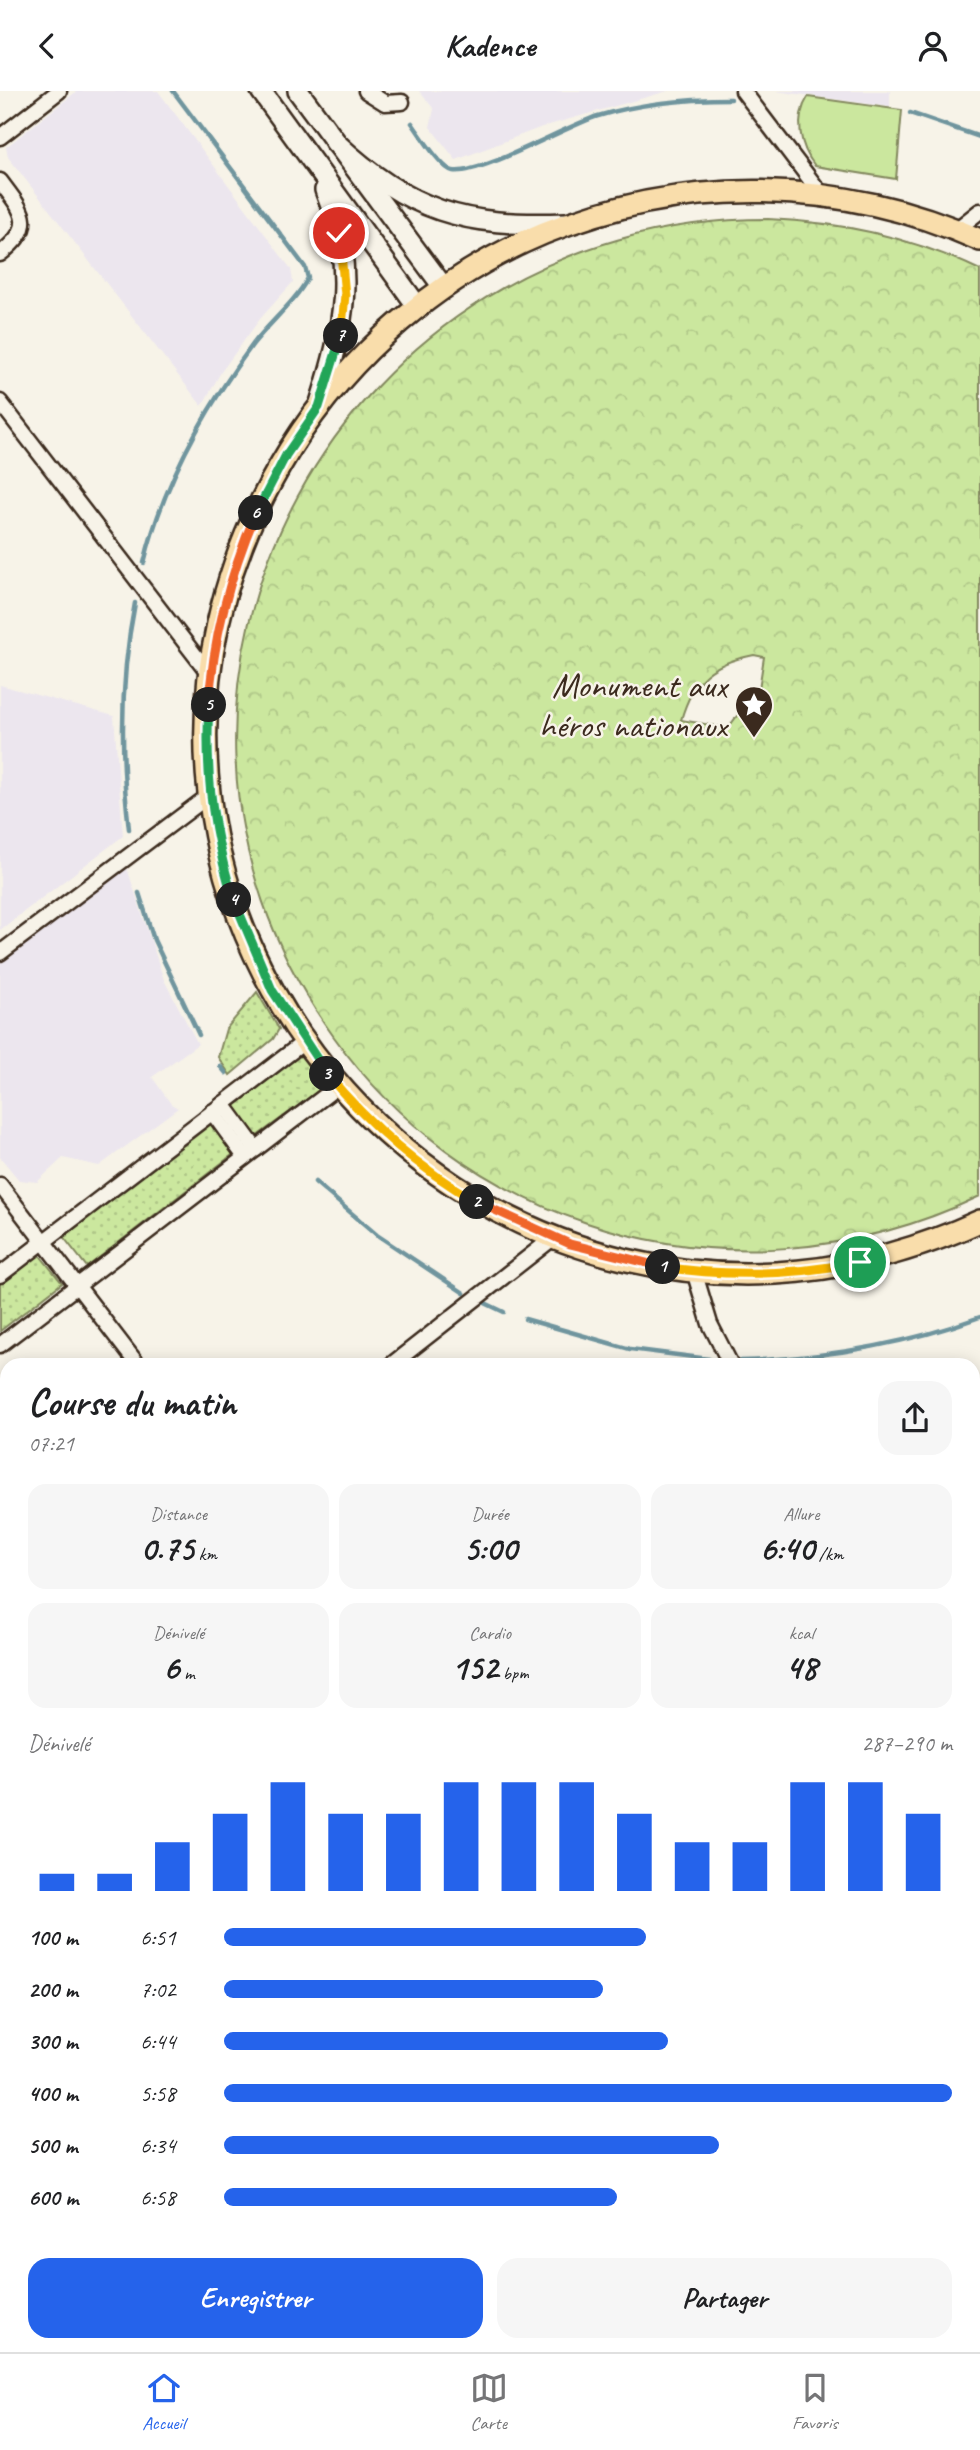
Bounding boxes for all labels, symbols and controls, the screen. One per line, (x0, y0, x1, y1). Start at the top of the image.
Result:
text: Kadence (445, 25, 535, 66)
icon: back (28, 27, 66, 65)
icon: person (914, 27, 952, 65)
pin (309, 203, 369, 263)
icon: check (320, 214, 358, 252)
pin: 7 (324, 319, 358, 353)
text: 7 (336, 323, 345, 347)
pin: 6 (238, 495, 274, 531)
text: 6 (251, 500, 260, 524)
place label: Monument aux héros nationaux (539, 663, 730, 748)
place icon: Monument aux héros nationaux (733, 684, 775, 739)
pin: 5 (192, 687, 227, 723)
text: 5 (204, 692, 213, 716)
pin: 4 (216, 883, 252, 917)
text: 4 (229, 887, 238, 911)
pin: 3 (310, 1056, 344, 1091)
text: 3 (322, 1061, 331, 1085)
pin: 2 (460, 1185, 494, 1219)
text: 2 (472, 1189, 481, 1213)
pin (830, 1232, 890, 1292)
icon: arrive (841, 1243, 879, 1281)
pin: 1 (646, 1249, 680, 1285)
text: 1 (658, 1254, 667, 1278)
text: Course du matin (28, 1379, 236, 1426)
button: share (878, 1381, 952, 1455)
text: 07:21 (28, 1429, 74, 1458)
text: Distance (150, 1502, 207, 1526)
text: Durée (471, 1502, 509, 1526)
text: Allure (783, 1502, 819, 1526)
text: 0.75 (140, 1526, 194, 1571)
text: 5:00 (463, 1526, 517, 1571)
text: 6:40 (759, 1526, 814, 1571)
text: km (194, 1542, 217, 1566)
text: /km (814, 1542, 844, 1566)
text: Dénivelé (153, 1621, 204, 1645)
text: Cardio (469, 1621, 511, 1645)
text: kcal (789, 1621, 814, 1645)
text: 6 (163, 1645, 179, 1690)
text: 152 (451, 1645, 498, 1690)
text: 48 (786, 1645, 817, 1690)
text: m (179, 1661, 195, 1685)
text: bpm (498, 1661, 529, 1685)
text: Dénivelé (28, 1729, 90, 1758)
text: 287–290 m (861, 1729, 952, 1758)
text: 100 m (28, 1923, 78, 1952)
text: 6:51 (140, 1923, 176, 1952)
text: 200 m (28, 1975, 78, 2004)
text: 7:02 (140, 1975, 176, 2004)
text: 300 m (28, 2027, 78, 2056)
text: 6:44 (140, 2027, 176, 2056)
text: 400 m (28, 2079, 78, 2108)
text: 5:58 (140, 2079, 176, 2108)
text: 500 m (28, 2131, 77, 2160)
text: 6:34 (140, 2131, 176, 2160)
text: 600 m (28, 2183, 78, 2212)
text: 6:58 (140, 2183, 176, 2212)
button: Enregistrer (28, 2258, 483, 2338)
button: Partager (497, 2258, 952, 2338)
tab: Accueil (142, 2369, 185, 2435)
tab: Carte (470, 2369, 508, 2435)
tab: Favoris (792, 2369, 838, 2435)

